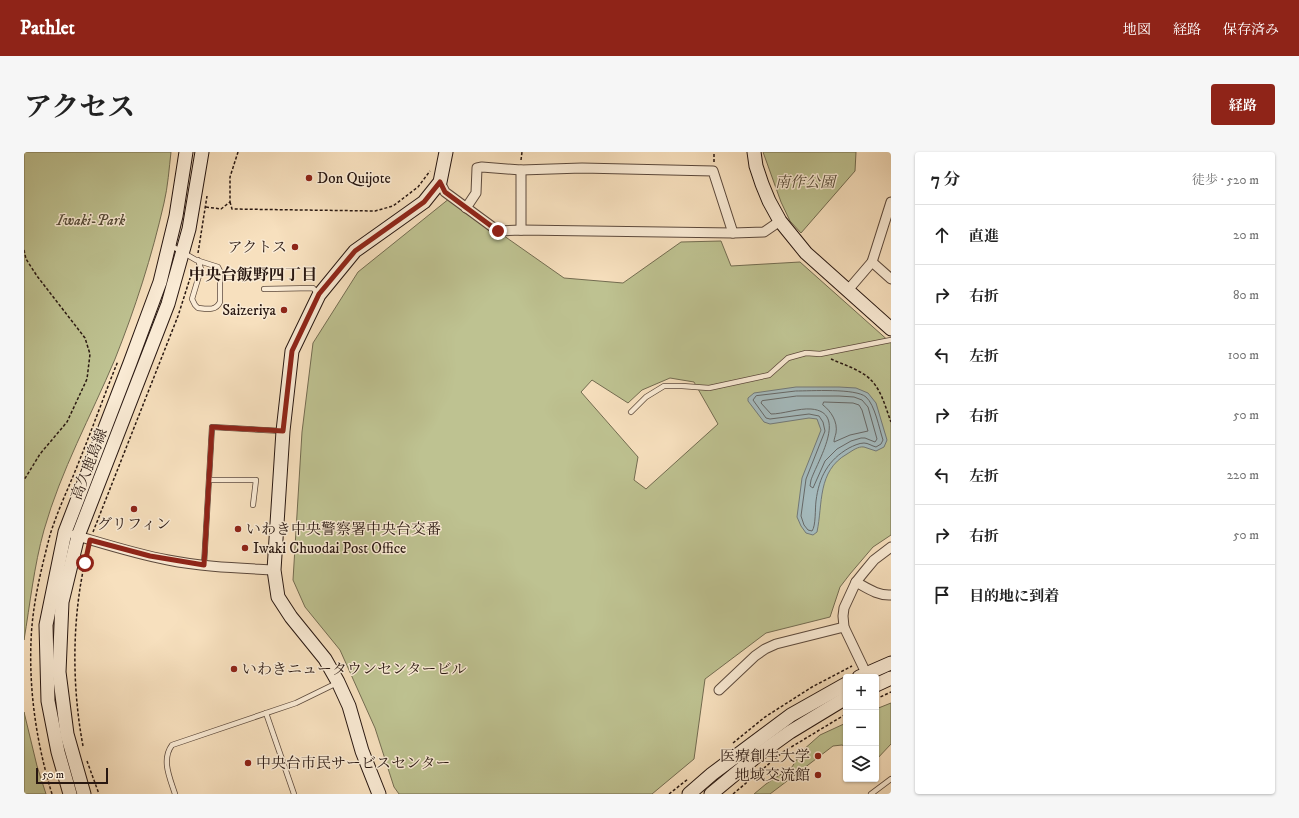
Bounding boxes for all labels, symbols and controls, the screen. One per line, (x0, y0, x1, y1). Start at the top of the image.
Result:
text: Pathlet (20, 17, 75, 40)
text: 地図 (1123, 21, 1151, 39)
text: 経路 (1173, 21, 1201, 39)
text: 保存済み (1223, 21, 1279, 39)
button: 経路 (1211, 84, 1275, 125)
text: アクセス (24, 90, 135, 125)
place label: Don Quijote (317, 169, 391, 188)
text: 7 分 (931, 169, 961, 191)
text: 徒歩 · 520 m (1192, 172, 1259, 188)
marker: Don Quijote (304, 173, 314, 183)
park label: 南作公園 (775, 173, 838, 192)
park label: Iwaki-Park (56, 211, 126, 230)
route end (489, 222, 507, 240)
icon: ahead (931, 224, 953, 246)
text: 直進 (969, 227, 999, 246)
text: 20 m (1233, 227, 1259, 243)
place label: アクトス (228, 238, 287, 257)
marker: アクトス (290, 242, 300, 252)
district label: 中央台飯野四丁目 (189, 265, 317, 285)
icon: right (931, 284, 953, 306)
text: 右折 (969, 287, 999, 306)
text: 80 m (1233, 287, 1259, 303)
place label: Saizeriya (222, 301, 277, 320)
marker: Saizeriya (279, 305, 289, 315)
icon: left (931, 344, 953, 366)
text: 左折 (969, 347, 999, 366)
text: 100 m (1228, 347, 1259, 363)
icon: right (931, 404, 953, 426)
text: 右折 (969, 407, 999, 426)
text: 50 m (1233, 407, 1259, 423)
street label: 高久鹿島線 (67, 426, 112, 503)
icon: left (931, 464, 953, 486)
text: 左折 (969, 467, 999, 486)
text: 220 m (1227, 467, 1259, 483)
marker: グリフィン (129, 504, 139, 514)
place label: グリフィン (97, 515, 171, 534)
place label: いわき中央警察署中央台交番 (246, 520, 441, 539)
marker: いわき中央警察署中央台交番 (233, 524, 243, 534)
icon: right (931, 524, 953, 546)
text: 右折 (969, 527, 999, 546)
text: 50 m (1233, 527, 1259, 543)
place label: Iwaki Chuodai Post Office (253, 539, 406, 558)
marker: Iwaki Chuodai Post Office (240, 543, 250, 553)
route start (76, 554, 94, 572)
icon: arrive (931, 584, 953, 606)
text: 目的地に到着 (969, 587, 1059, 606)
place label: いわきニュータウンセンタービル (242, 660, 466, 679)
marker: いわきニュータウンセンタービル (229, 664, 239, 674)
map controls (843, 674, 879, 782)
button: + (843, 674, 879, 710)
button: − (843, 710, 879, 746)
button: layers (843, 746, 879, 782)
place label: 医療創生大学 (720, 747, 810, 766)
marker: 医療創生大学 (813, 751, 823, 761)
place label: 中央台市民サービスセンター (256, 754, 450, 773)
marker: 中央台市民サービスセンター (243, 758, 253, 768)
scale bar (36, 766, 108, 785)
place label: 地域交流館 (735, 766, 810, 785)
text: 50 m (42, 768, 64, 782)
marker: 地域交流館 (813, 770, 823, 780)

